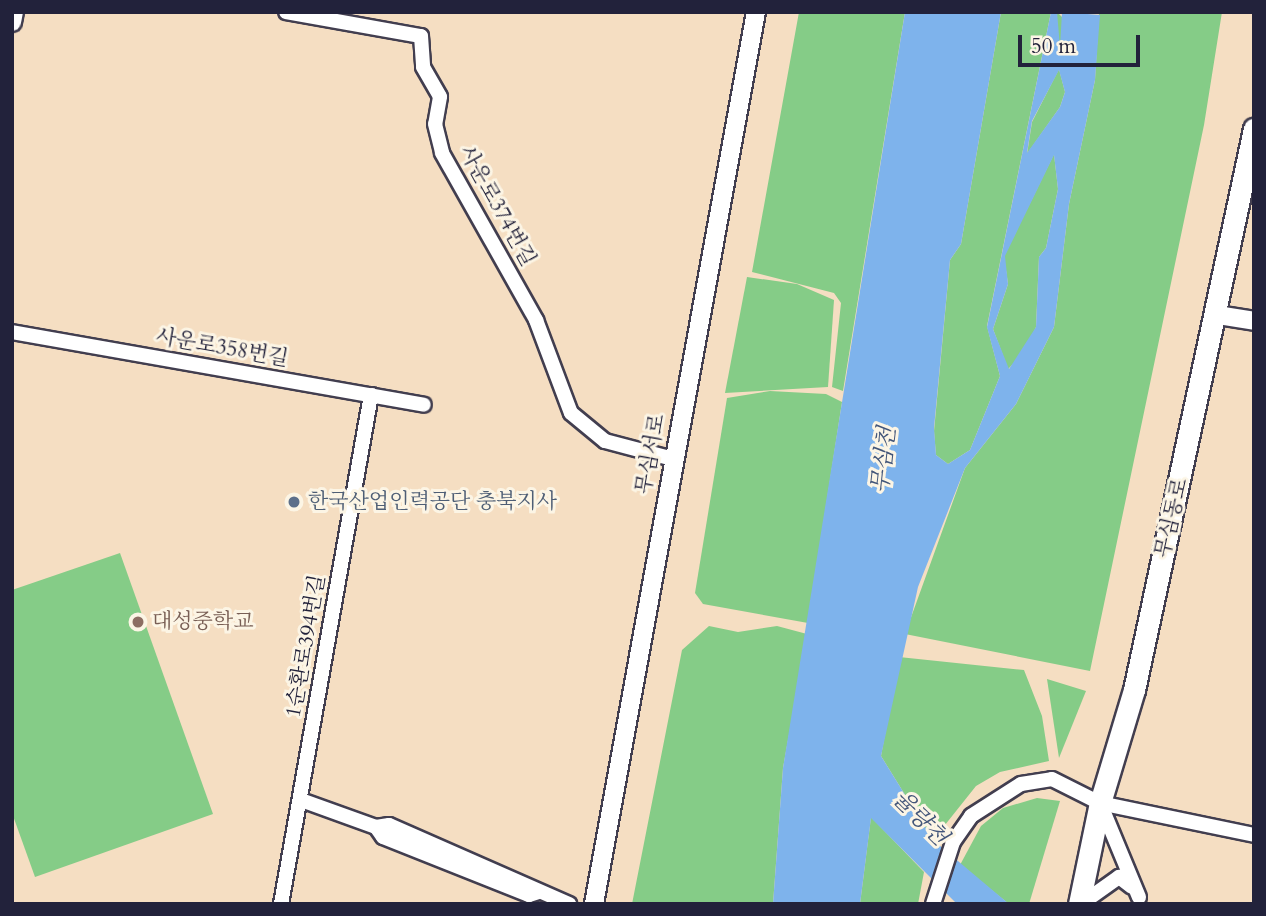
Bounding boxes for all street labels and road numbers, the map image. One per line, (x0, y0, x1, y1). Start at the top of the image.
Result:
street label: 사운로374번길 (454, 141, 540, 271)
street label: 사운로358번길 (154, 324, 290, 372)
street label: 무심서로 (632, 412, 670, 496)
street label: 무심동로 (1151, 476, 1193, 560)
street label: 1순환로394번길 (281, 573, 331, 719)

